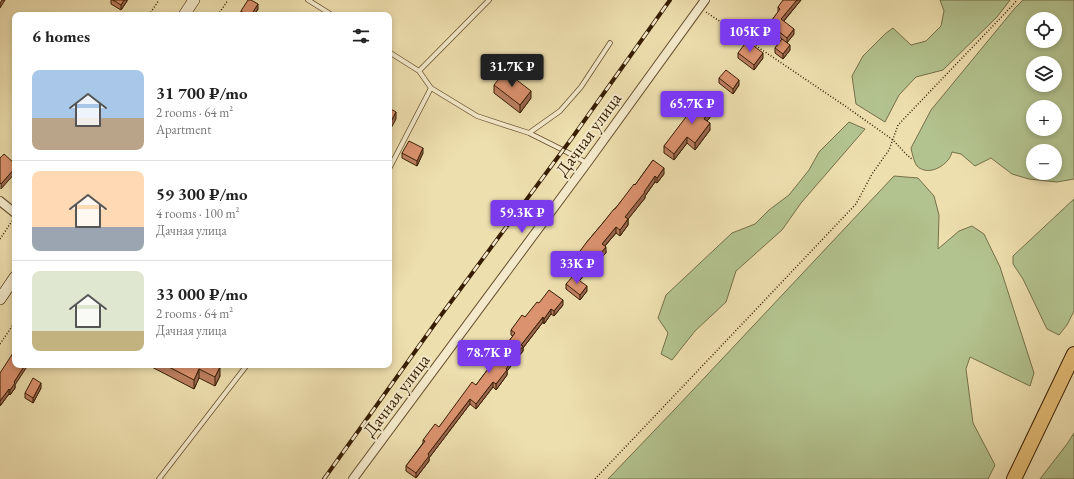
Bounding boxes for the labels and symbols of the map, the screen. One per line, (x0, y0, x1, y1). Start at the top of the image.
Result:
pin: 105K ₽ (717, 19, 783, 53)
pin: 31.7K ₽ (475, 54, 549, 88)
street label: Дачная улица (550, 87, 627, 180)
pin: 65.7K ₽ (655, 91, 729, 125)
pin: 59.3K ₽ (485, 200, 559, 234)
pin: 33K ₽ (549, 251, 605, 285)
pin: 78.7K ₽ (452, 340, 526, 374)
street label: Дачная улица (357, 348, 435, 441)

